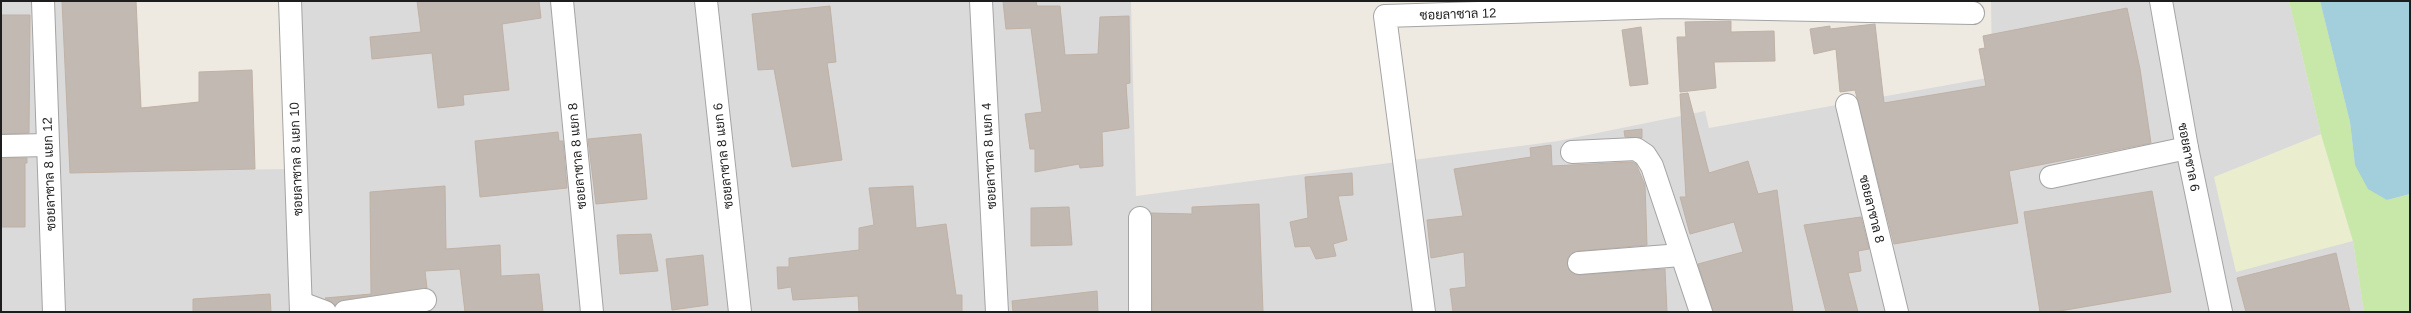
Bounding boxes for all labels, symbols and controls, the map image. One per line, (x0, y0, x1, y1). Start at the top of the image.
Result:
street label: ซอยลาซาล 12 (1419, 5, 1497, 23)
street label: ซอยลาซาล 8 แยก 10 (287, 102, 305, 216)
street label: ซอยลาซาล 8 แยก 8 (565, 102, 589, 210)
street label: ซอยลาซาล 8 แยก 6 (710, 102, 736, 210)
street label: ซอยลาซาล 8 แยก 4 (979, 102, 999, 210)
street label: ซอยลาซาล 8 แยก 12 (40, 117, 58, 231)
street label: ซอยลาซาล 6 (2175, 121, 2203, 193)
street label: ซอยลาซาล 8 (1856, 173, 1888, 245)

